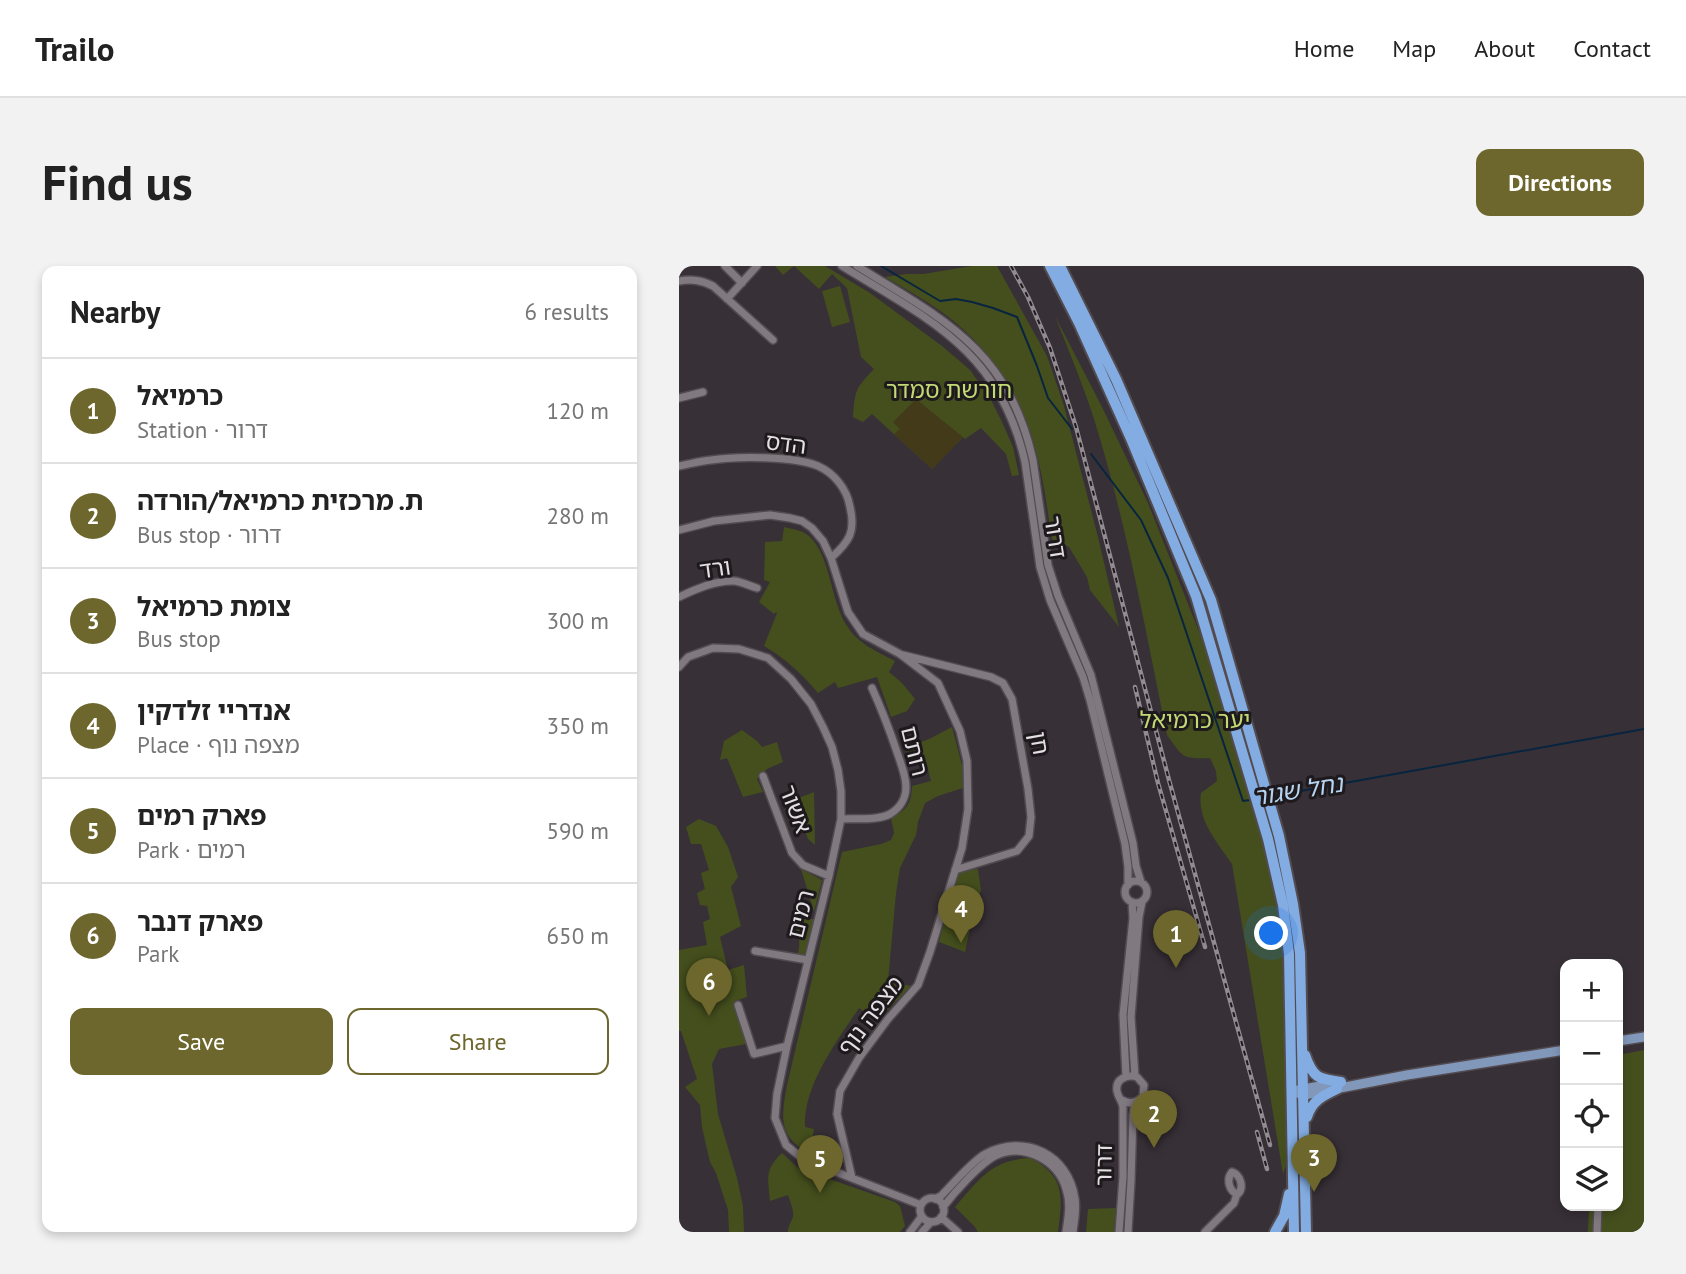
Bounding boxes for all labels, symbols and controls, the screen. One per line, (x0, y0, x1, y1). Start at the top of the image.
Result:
text: Trailo (35, 27, 115, 70)
text: Home (1294, 33, 1354, 64)
text: Map (1392, 33, 1436, 64)
text: About (1474, 33, 1535, 64)
text: Contact (1573, 33, 1651, 64)
button: Directions (1476, 149, 1644, 216)
text: Find us (42, 150, 193, 214)
text: Nearby (70, 292, 160, 331)
text: 6 results (525, 297, 609, 326)
park label: חורשת סמדר (886, 375, 1012, 404)
text: כרמיאל (137, 379, 223, 412)
text: 1 (86, 396, 100, 425)
text: 120 m (547, 396, 609, 425)
text: Station · דרור (137, 415, 268, 444)
street label: הדס (764, 426, 808, 460)
text: ת. מרכזית כרמיאל/הורדה (137, 484, 424, 517)
text: 2 (86, 501, 100, 530)
text: 280 m (547, 501, 609, 530)
street label: דרור (1038, 514, 1074, 560)
text: Bus stop · דרור (137, 520, 281, 549)
street label: ורד (698, 551, 732, 585)
text: צומת כרמיאל (137, 590, 291, 623)
text: 3 (86, 606, 100, 635)
text: 300 m (547, 606, 609, 635)
text: Bus stop (137, 624, 221, 653)
text: אנדריי זלדקין (137, 694, 291, 727)
park label: יער כרמיאל (1140, 705, 1250, 734)
text: 4 (86, 711, 100, 740)
text: 350 m (547, 711, 609, 740)
street label: רותם (895, 723, 935, 779)
street label: חן (1024, 729, 1056, 757)
text: Place · מצפה נוף (137, 730, 300, 759)
water label: נחל שגור (1251, 767, 1347, 812)
street label: אשור (774, 781, 818, 837)
text: פארק רמים (137, 799, 267, 832)
text: 5 (86, 816, 100, 845)
text: 590 m (547, 816, 609, 845)
text: Park · רמים (137, 835, 246, 864)
pin: 4 (938, 885, 984, 943)
street label: רמים (780, 887, 820, 941)
text: פארק דנבר (137, 905, 263, 938)
pin: 1 (1153, 910, 1199, 968)
your location (1254, 916, 1288, 950)
text: 6 (86, 921, 100, 950)
text: 650 m (547, 921, 609, 950)
text: Park (137, 939, 179, 968)
pin: 6 (686, 958, 732, 1016)
map controls (1560, 959, 1623, 1211)
button: + (1560, 959, 1623, 1022)
street label: מצפה נוף (831, 970, 909, 1060)
button: Save (70, 1008, 333, 1075)
button: Share (347, 1008, 609, 1075)
button: − (1560, 1022, 1623, 1085)
button: locate (1560, 1085, 1623, 1148)
pin: 2 (1131, 1090, 1177, 1148)
pin: 3 (1291, 1134, 1337, 1192)
pin: 5 (797, 1135, 843, 1193)
street label: דרור (1088, 1144, 1118, 1186)
button: layers (1560, 1148, 1623, 1211)

